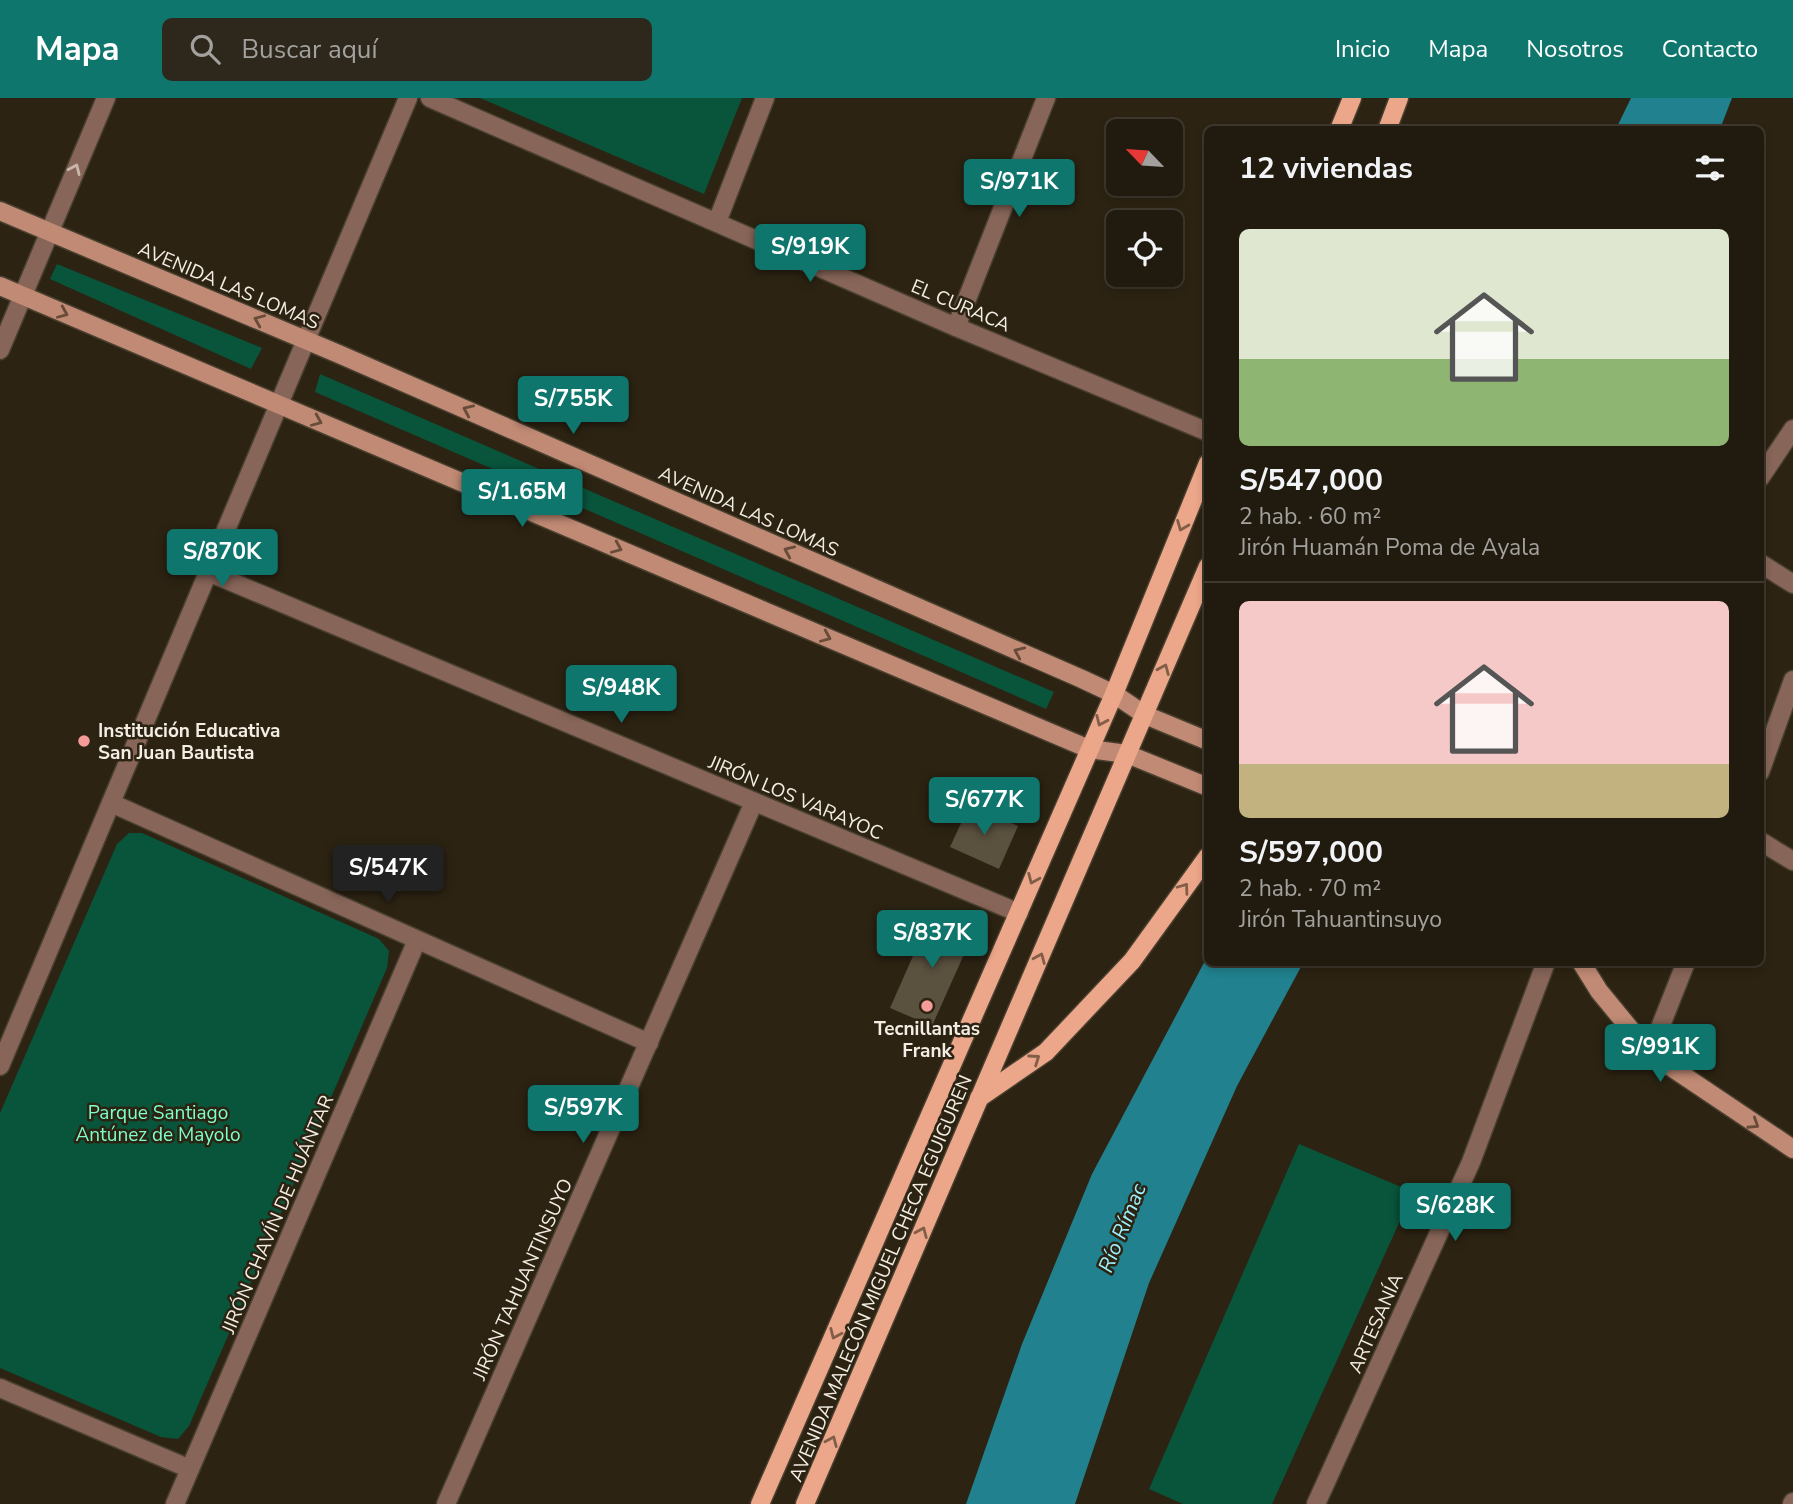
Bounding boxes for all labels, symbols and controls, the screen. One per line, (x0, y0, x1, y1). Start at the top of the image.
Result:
search box (162, 18, 652, 81)
text: Mapa (35, 27, 120, 72)
icon: search (186, 30, 224, 68)
text: Buscar aquí (242, 32, 377, 67)
text: Inicio (1335, 33, 1390, 65)
text: Mapa (1428, 33, 1488, 65)
text: Nosotros (1526, 33, 1624, 65)
text: Contacto (1662, 33, 1758, 65)
north arrow (1106, 119, 1183, 196)
map controls (1106, 119, 1183, 287)
text: 12 viviendas (1239, 148, 1413, 189)
icon: filters (1691, 149, 1729, 187)
pin: S/971K (962, 159, 1076, 219)
one-way arrow (67, 164, 81, 176)
text: S/971K (980, 166, 1058, 197)
button: locate (1106, 210, 1183, 287)
pin: S/919K (753, 225, 867, 284)
text: S/919K (771, 231, 849, 262)
street label: AVENIDA LAS LOMAS (134, 236, 323, 336)
street label: EL CURACA (907, 273, 1014, 339)
icon: home (1421, 274, 1547, 400)
one-way arrow (55, 305, 68, 319)
one-way arrow (254, 315, 266, 329)
pin: S/755K (516, 376, 630, 436)
text: S/755K (534, 383, 612, 414)
one-way arrow (463, 404, 475, 418)
one-way arrow (310, 413, 322, 427)
street label: AVENIDA LAS LOMAS (654, 460, 843, 563)
text: S/547,000 (1239, 460, 1383, 501)
pin: S/1.65M (457, 470, 587, 529)
text: S/1.65M (478, 476, 566, 507)
text: 2 hab. · 60 m² (1239, 501, 1381, 532)
one-way arrow (1176, 520, 1190, 532)
pin: S/870K (165, 530, 279, 589)
text: Jirón Huamán Poma de Ayala (1239, 532, 1540, 563)
text: S/870K (183, 536, 261, 567)
one-way arrow (610, 540, 622, 554)
one-way arrow (783, 545, 796, 559)
one-way arrow (819, 629, 832, 643)
one-way arrow (1014, 646, 1027, 660)
icon: home (1421, 646, 1547, 772)
one-way arrow (1156, 663, 1170, 675)
pin: S/948K (564, 666, 678, 725)
text: S/948K (582, 672, 660, 703)
one-way arrow (1096, 714, 1110, 726)
place label: Institución Educativa San Juan Bautista (98, 718, 280, 766)
marker: Institución Educativa San Juan Bautista (76, 733, 92, 749)
street label: JIRÓN LOS VARAYOC (704, 749, 887, 846)
pin: S/677K (927, 778, 1041, 837)
text: S/677K (945, 784, 1023, 815)
text: S/597,000 (1239, 832, 1383, 873)
pin: S/547K (331, 846, 445, 905)
text: S/547K (349, 852, 427, 883)
one-way arrow (1027, 872, 1041, 884)
text: 2 hab. · 70 m² (1239, 873, 1381, 904)
one-way arrow (1176, 883, 1188, 896)
text: Jirón Tahuantinsuyo (1239, 904, 1442, 935)
pin: S/837K (875, 910, 989, 970)
text: S/837K (893, 917, 971, 948)
one-way arrow (1032, 953, 1046, 965)
marker: Tecnillantas Frank (919, 998, 935, 1014)
place label: Tecnillantas Frank (874, 1016, 980, 1064)
pin: S/991K (1603, 1024, 1717, 1084)
text: S/991K (1621, 1031, 1699, 1062)
one-way arrow (1027, 1055, 1040, 1067)
street label: AVENIDA MALECÓN MIGUEL CHECA EGUIGUREN (783, 1071, 979, 1486)
pin: S/597K (526, 1086, 640, 1145)
street label: JIRÓN CHAVÍN DE HUÁNTAR (215, 1091, 340, 1339)
text: S/597K (544, 1092, 622, 1123)
park label: Parque Santiago Antúnez de Mayolo (75, 1100, 241, 1148)
one-way arrow (1746, 1115, 1759, 1128)
street label: JIRÓN TAHUANTINSUYO (466, 1175, 579, 1385)
water label: Río Rímac (1091, 1179, 1153, 1277)
pin: S/628K (1398, 1184, 1512, 1243)
text: S/628K (1416, 1190, 1494, 1221)
one-way arrow (914, 1227, 928, 1239)
street label: ARTESANÍA (1342, 1269, 1410, 1377)
one-way arrow (829, 1328, 843, 1340)
one-way arrow (824, 1436, 838, 1449)

